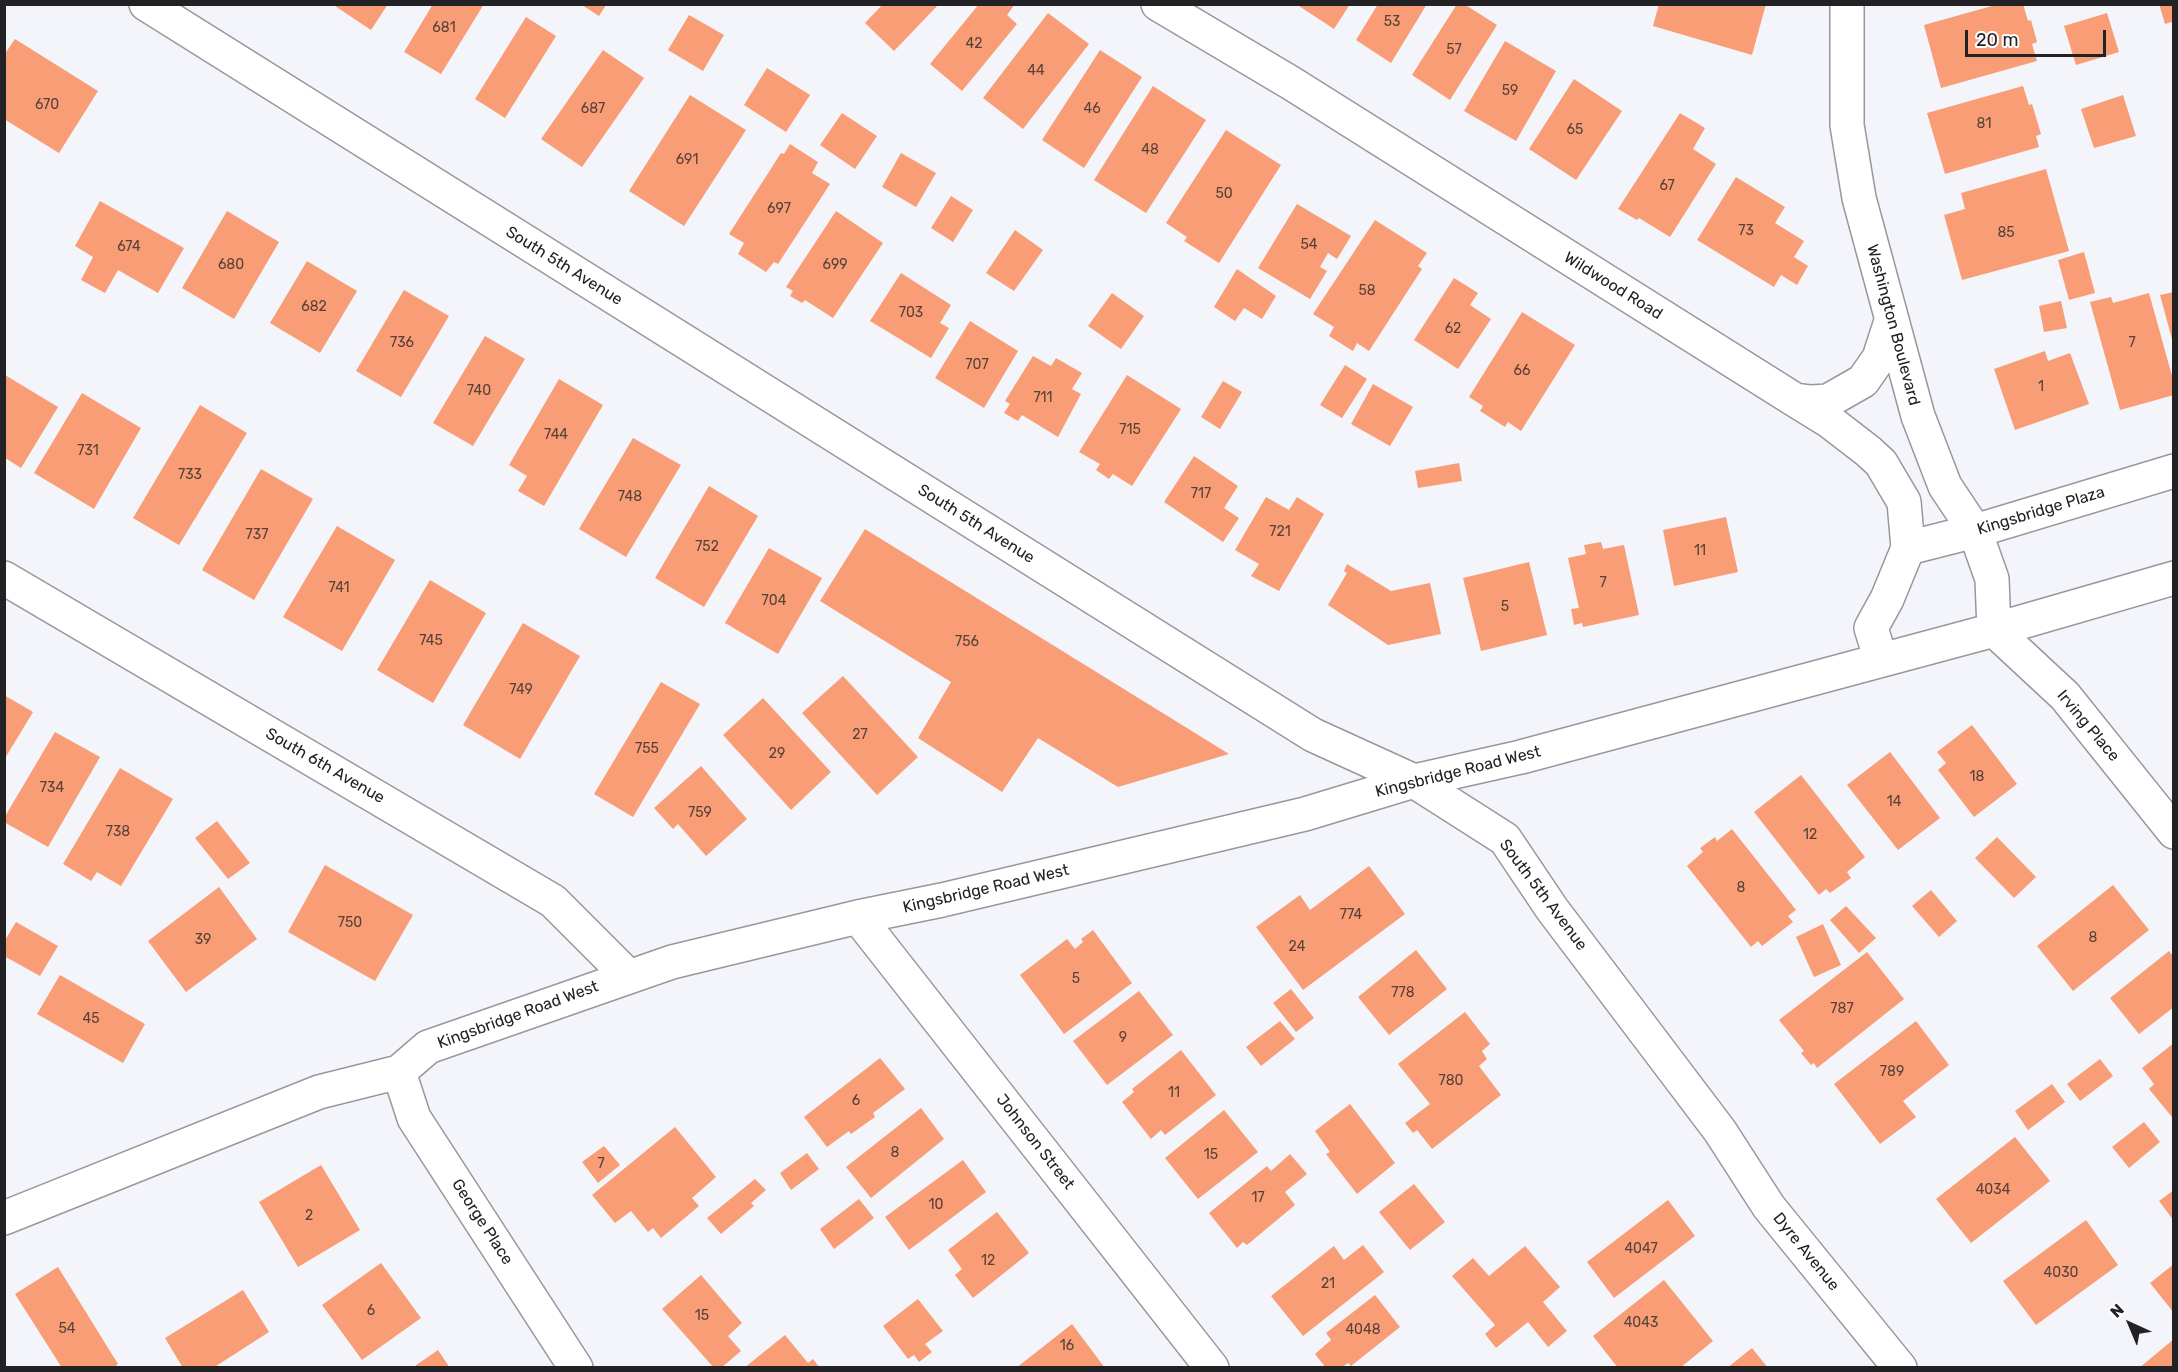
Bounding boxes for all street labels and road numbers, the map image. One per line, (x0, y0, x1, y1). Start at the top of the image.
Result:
street label: South 5th Avenue (502, 222, 626, 310)
street label: Washington Boulevard (1862, 242, 1924, 408)
street label: Wildwood Road (1560, 248, 1666, 324)
street label: South 5th Avenue (914, 480, 1038, 568)
street label: Kingsbridge Plaza (1975, 482, 2107, 540)
street label: Irving Place (2053, 686, 2123, 766)
street label: South 6th Avenue (262, 724, 388, 808)
street label: Kingsbridge Road West (1373, 742, 1543, 802)
street label: South 5th Avenue (1495, 836, 1591, 954)
street label: Kingsbridge Road West (901, 861, 1071, 917)
street label: Kingsbridge Road West (435, 977, 601, 1053)
street label: Johnson Street (992, 1090, 1078, 1194)
street label: George Place (447, 1176, 517, 1268)
street label: Dyre Avenue (1769, 1209, 1843, 1295)

